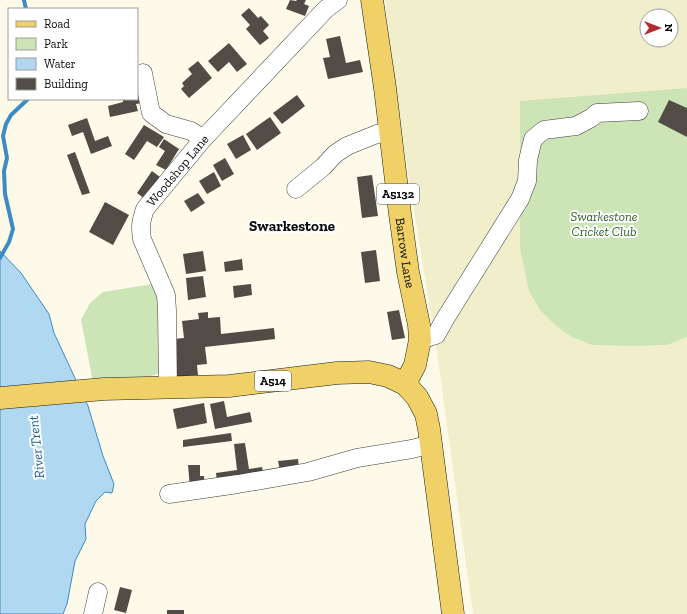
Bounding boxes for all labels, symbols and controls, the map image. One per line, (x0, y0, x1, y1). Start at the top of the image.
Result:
legend (8, 8, 138, 100)
north arrow (639, 8, 679, 48)
text: Road (44, 17, 70, 31)
text: N (662, 24, 675, 33)
text: Park (44, 37, 69, 51)
text: Water (44, 57, 76, 71)
text: Building (44, 77, 88, 91)
street label: Woodshop Lane (144, 131, 212, 209)
road number: A5132 (377, 184, 419, 204)
park label: Swarkestone Cricket Club (571, 209, 638, 239)
district label: Swarkestone (249, 217, 335, 235)
street label: Barrow Lane (393, 217, 418, 289)
road number: A514 (255, 371, 291, 391)
water label: River Trent (25, 414, 48, 479)

